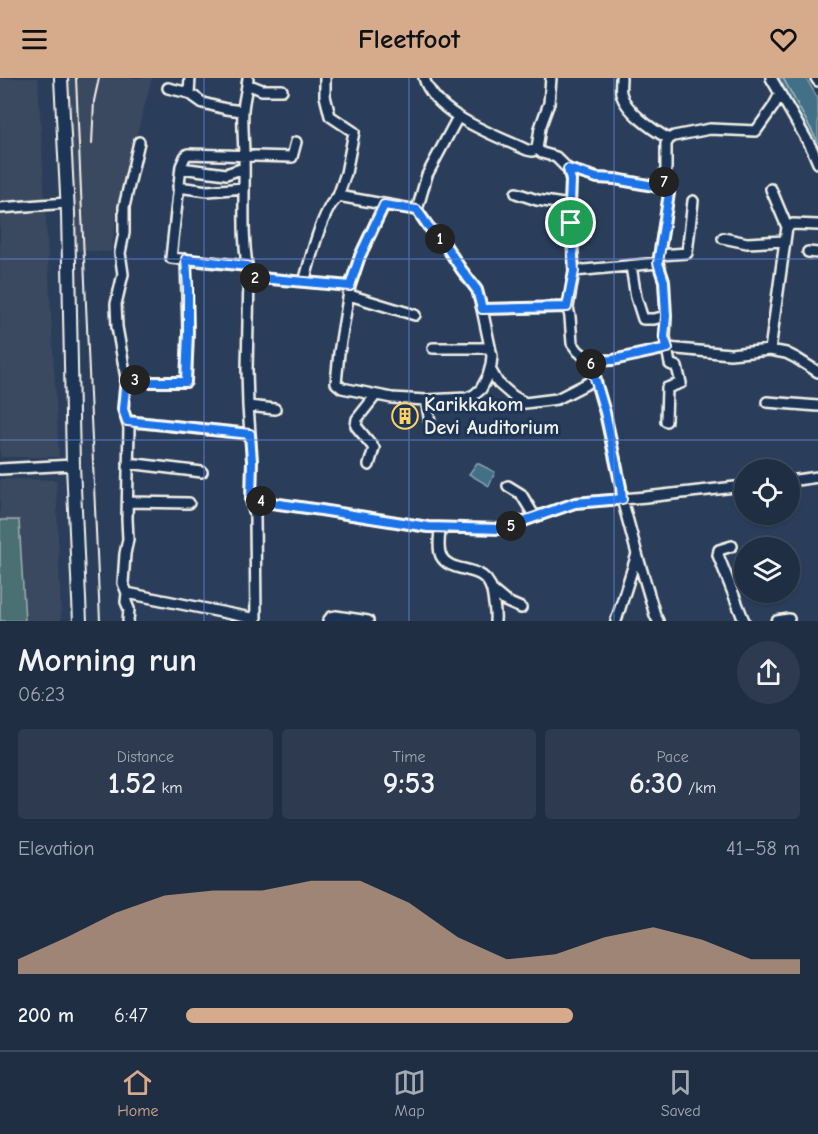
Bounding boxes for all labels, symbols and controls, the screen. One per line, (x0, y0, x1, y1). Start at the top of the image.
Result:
icon: menu (18, 23, 51, 56)
icon: heart (767, 23, 800, 56)
text: Fleetfoot (358, 24, 460, 55)
pin: 7 (649, 167, 679, 197)
text: 7 (660, 173, 668, 191)
pin (545, 197, 596, 248)
icon: arrive (554, 206, 587, 239)
pin: 1 (425, 224, 455, 254)
text: 1 (437, 230, 443, 248)
pin: 2 (240, 263, 270, 293)
text: 2 (251, 269, 259, 287)
pin: 6 (576, 349, 606, 379)
text: 6 (587, 355, 595, 373)
pin: 3 (120, 365, 150, 395)
text: 3 (131, 371, 139, 389)
place label: Karikkakom Devi Auditorium (424, 393, 559, 439)
building icon: Karikkakom Devi Auditorium (390, 401, 420, 431)
map controls (734, 459, 800, 603)
button: locate (734, 459, 800, 525)
pin: 4 (246, 486, 276, 516)
text: 4 (257, 492, 265, 510)
pin: 5 (496, 511, 526, 541)
text: 5 (507, 517, 515, 535)
button: layers (734, 537, 800, 603)
text: Morning run (18, 641, 197, 679)
button: share (737, 641, 800, 704)
text: 06:23 (18, 683, 65, 706)
text: Distance (117, 748, 174, 766)
text: Time (392, 748, 426, 766)
text: Pace (657, 748, 689, 766)
text: 1.52 (108, 766, 156, 801)
text: 9:53 (383, 766, 435, 801)
text: 6:30 (629, 766, 683, 801)
text: km (156, 779, 183, 797)
text: /km (683, 779, 716, 797)
text: Elevation (18, 837, 95, 860)
text: 41–58 m (726, 837, 800, 860)
text: 200 m (18, 1004, 74, 1027)
text: 6:47 (114, 1004, 148, 1027)
tab: Home (117, 1066, 159, 1120)
tab: Map (393, 1066, 426, 1120)
tab: Saved (661, 1066, 701, 1120)

